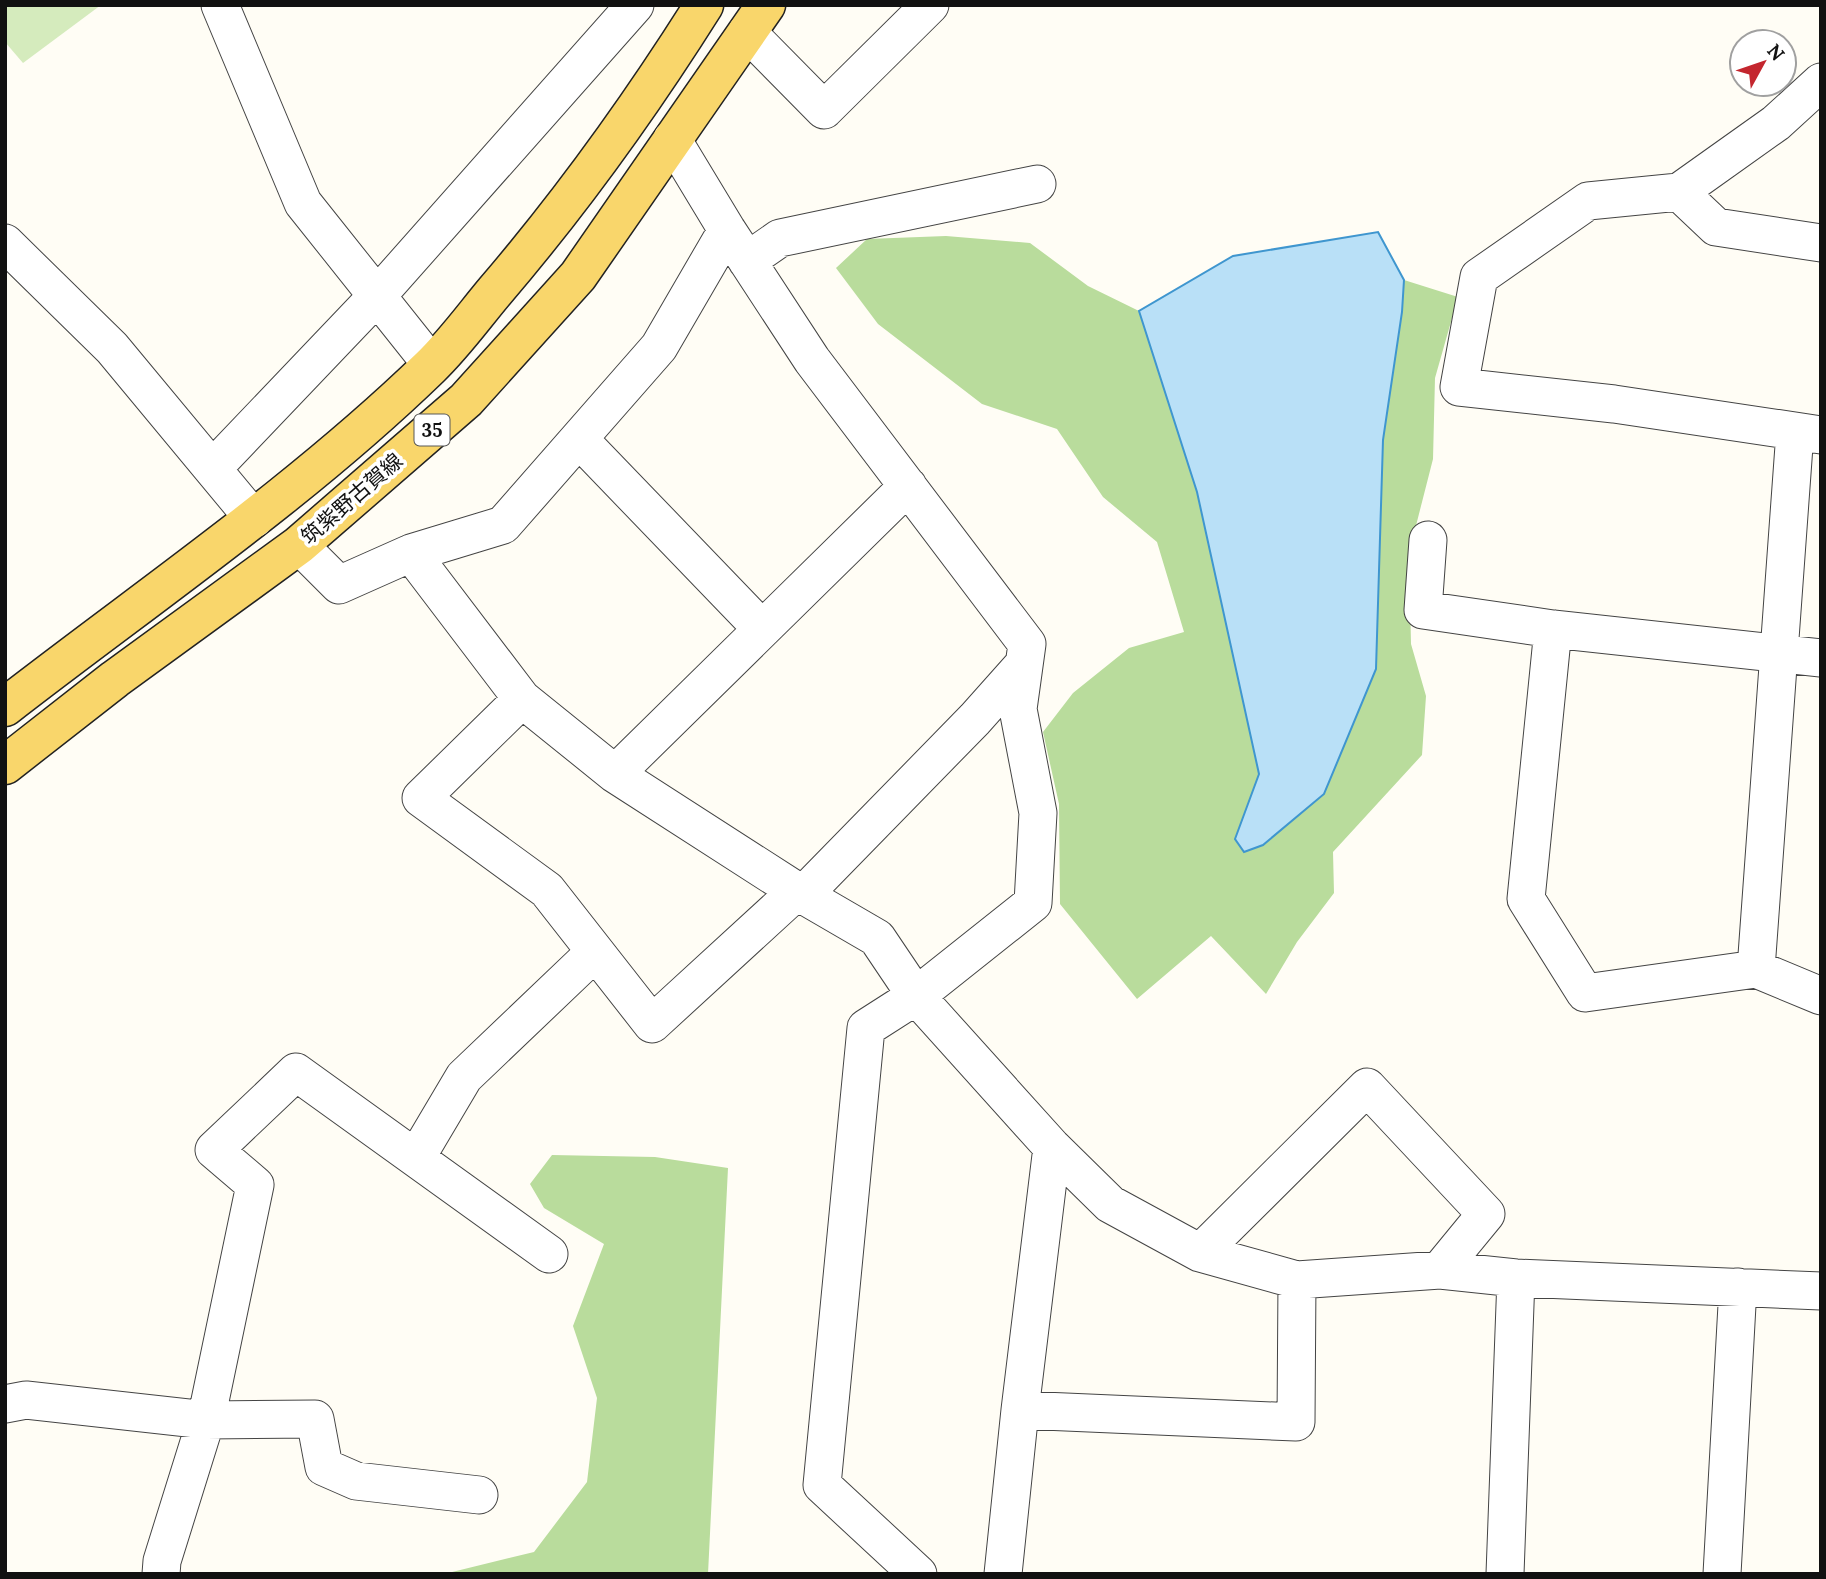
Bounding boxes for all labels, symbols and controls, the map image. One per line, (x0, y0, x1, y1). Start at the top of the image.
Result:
north arrow (1728, 28, 1798, 98)
text: N (1762, 39, 1790, 66)
road number: 35 (414, 414, 450, 446)
street label: 筑紫野古賀線 (295, 447, 408, 550)

